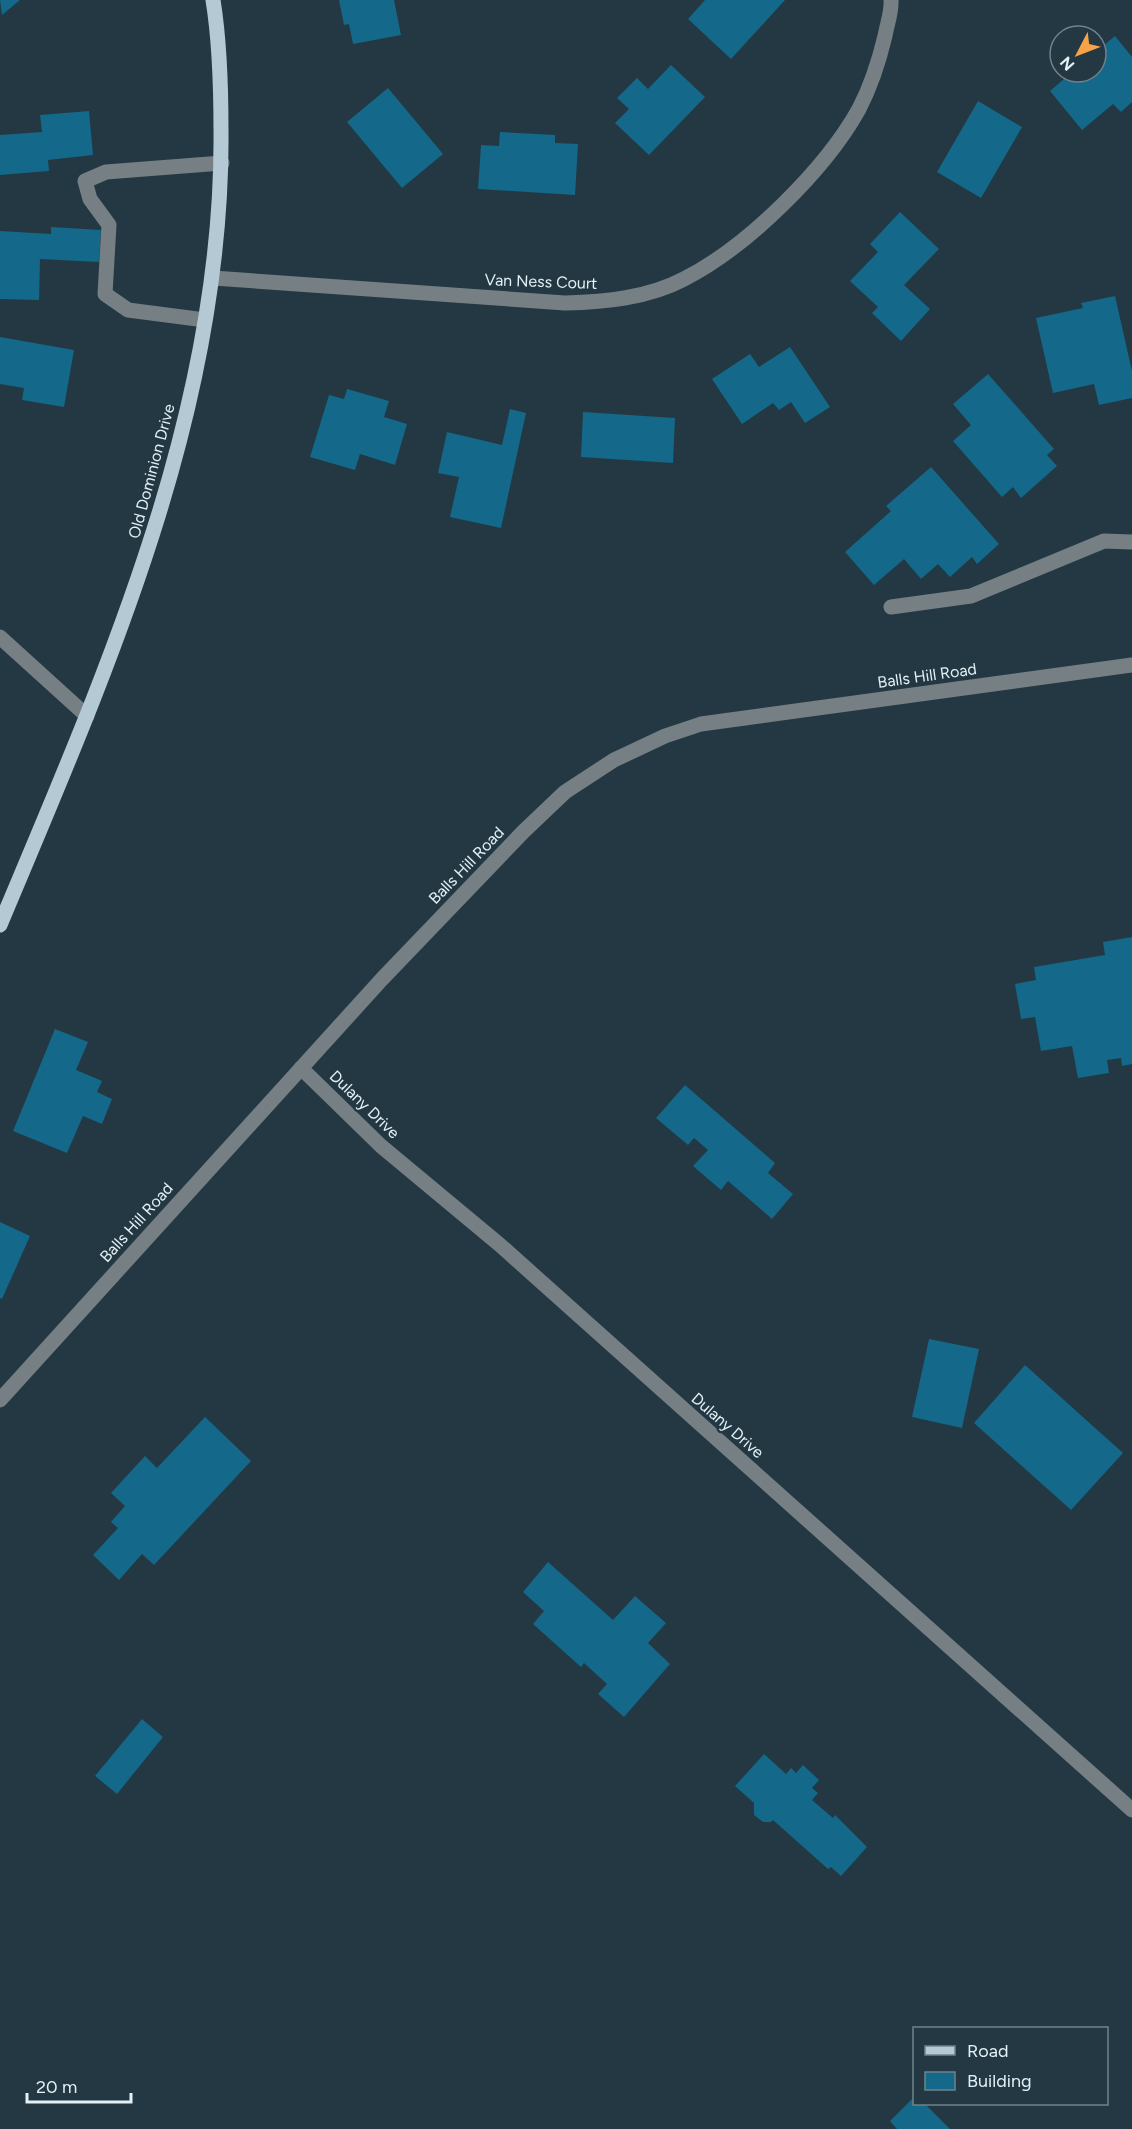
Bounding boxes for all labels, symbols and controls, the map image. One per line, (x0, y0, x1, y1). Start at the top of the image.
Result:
north arrow (1048, 24, 1108, 84)
text: N (1056, 53, 1078, 75)
street label: Van Ness Court (484, 270, 598, 293)
street label: Old Dominion Drive (124, 401, 179, 541)
street label: Balls Hill Road (876, 659, 978, 692)
street label: Balls Hill Road (425, 823, 508, 908)
street label: Dulany Drive (326, 1066, 404, 1143)
street label: Balls Hill Road (96, 1179, 177, 1266)
street label: Dulany Drive (688, 1389, 768, 1462)
legend (913, 2027, 1108, 2105)
text: Road (967, 2040, 1008, 2062)
scale bar (27, 2066, 130, 2104)
text: Building (967, 2070, 1032, 2092)
text: 20 m (36, 2076, 77, 2098)

